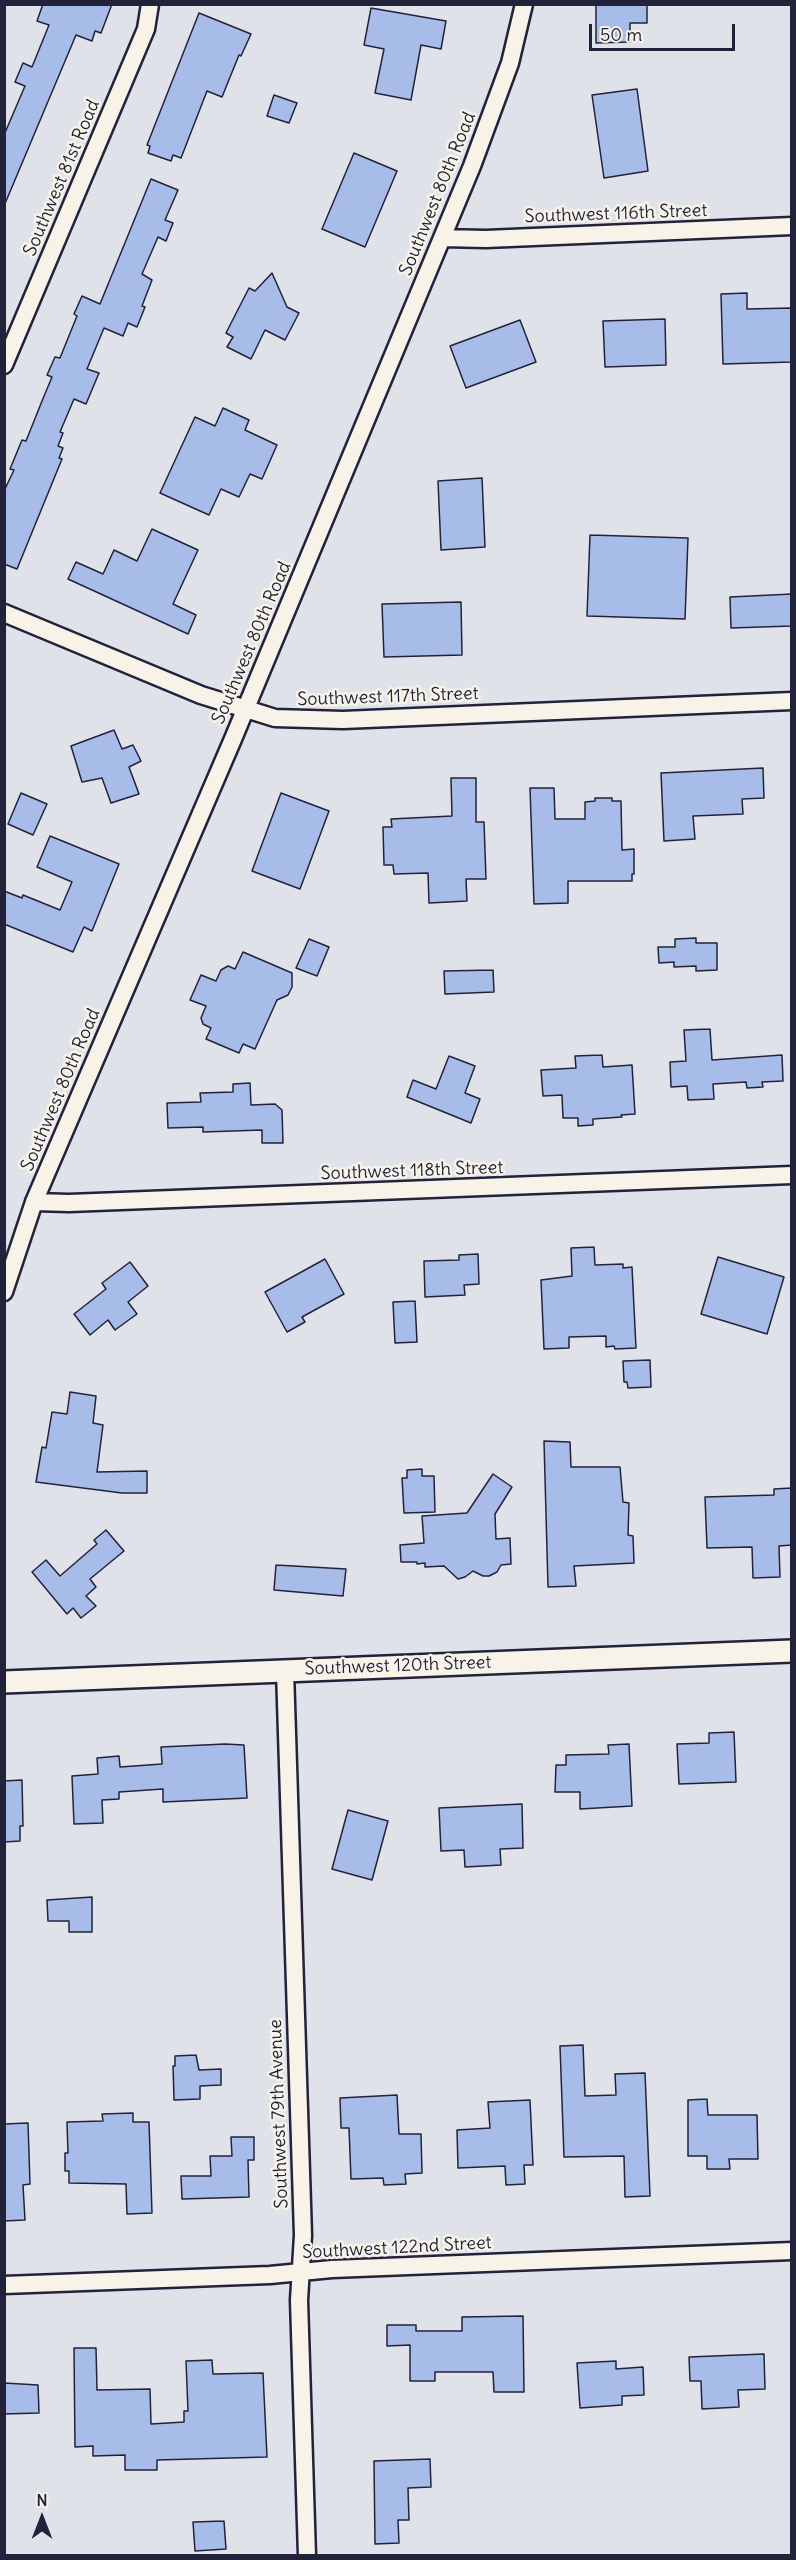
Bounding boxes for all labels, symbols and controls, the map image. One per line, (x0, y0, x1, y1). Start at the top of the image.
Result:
scale bar (592, 12, 738, 50)
text: 50 m (600, 23, 642, 46)
street label: Southwest 81st Road (19, 97, 105, 259)
street label: Southwest 80th Road (395, 109, 481, 279)
street label: Southwest 116th Street (524, 200, 708, 228)
street label: Southwest 80th Road (208, 558, 296, 728)
street label: Southwest 117th Street (297, 683, 479, 711)
street label: Southwest 80th Road (17, 1005, 105, 1175)
street label: Southwest 118th Street (320, 1157, 504, 1185)
street label: Southwest 120th Street (304, 1652, 492, 1680)
street label: Southwest 79th Avenue (265, 2019, 293, 2209)
street label: Southwest 122nd Street (302, 2232, 492, 2264)
north arrow (12, 2488, 72, 2548)
text: N (36, 2490, 48, 2510)

